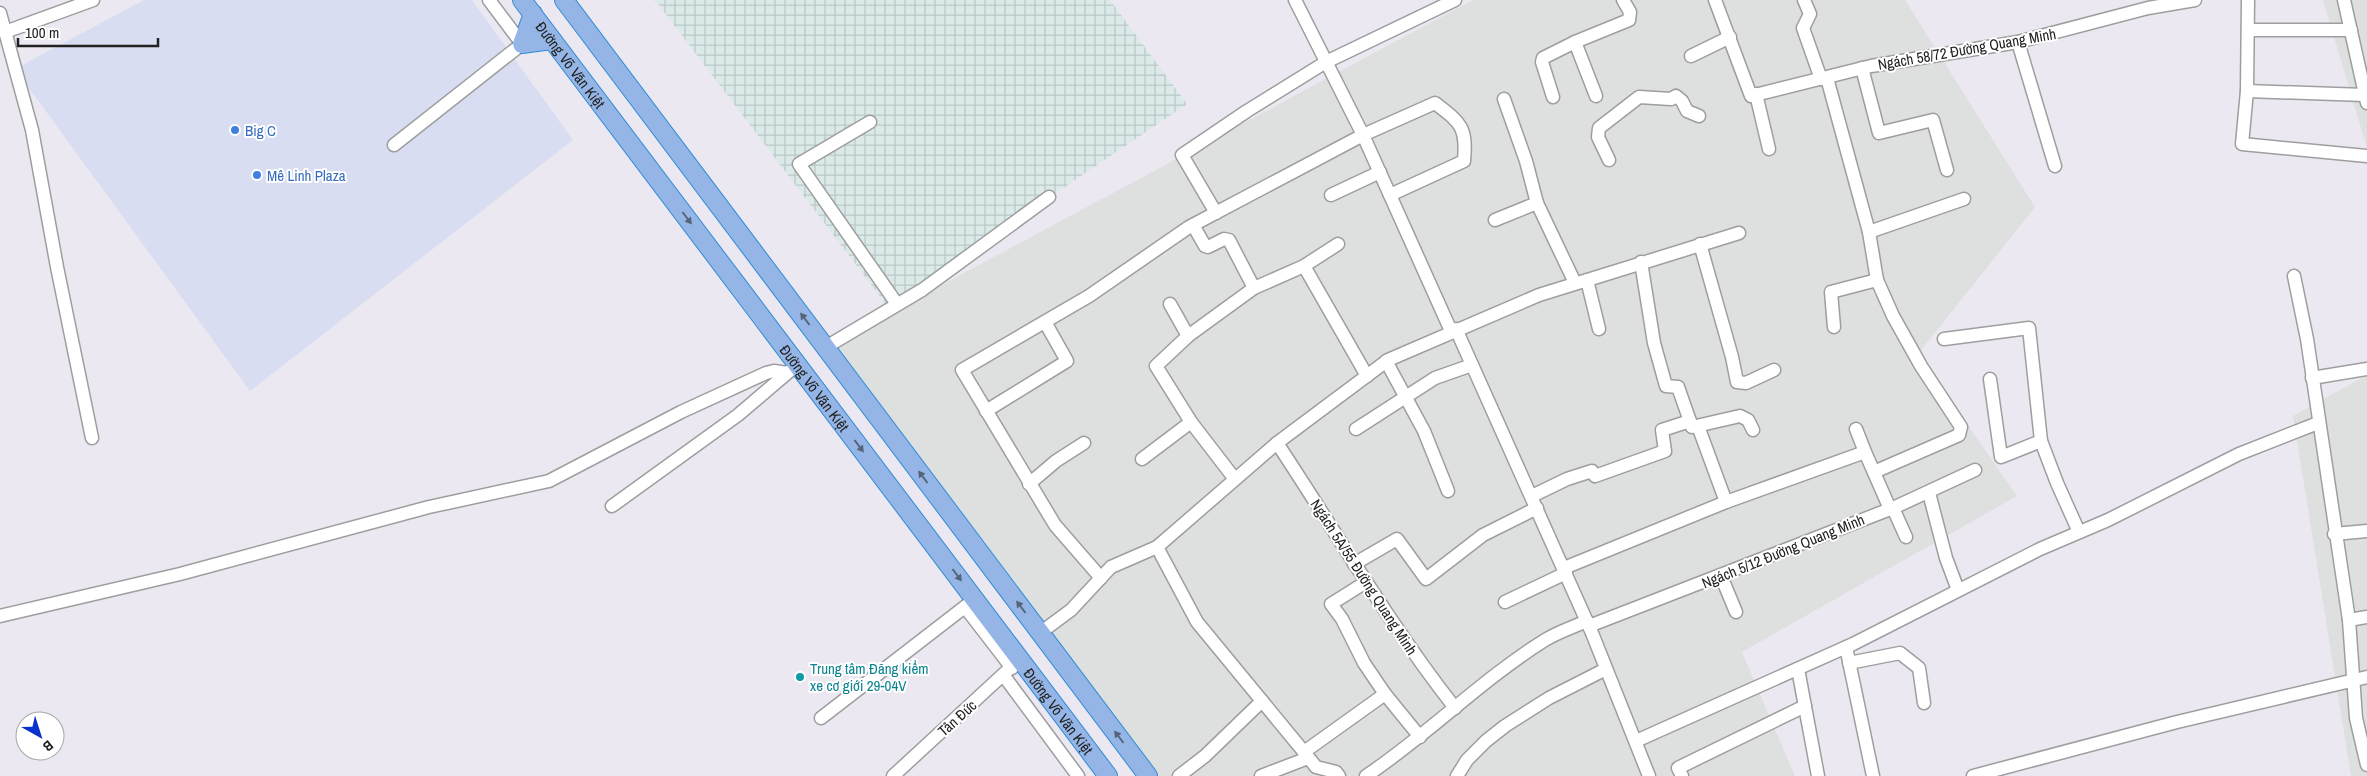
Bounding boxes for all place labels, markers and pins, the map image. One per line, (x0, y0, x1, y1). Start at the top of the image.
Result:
place label: Big C (245, 120, 276, 141)
marker: Big C (229, 124, 241, 136)
place label: Mê Linh Plaza (267, 165, 346, 186)
marker: Mê Linh Plaza (251, 169, 263, 181)
place label: Trung tâm Đăng kiểm xe cơ giới 29-04V (810, 658, 929, 696)
marker: Trung tâm Đăng kiểm xe cơ giới 29-04V (794, 671, 806, 683)

